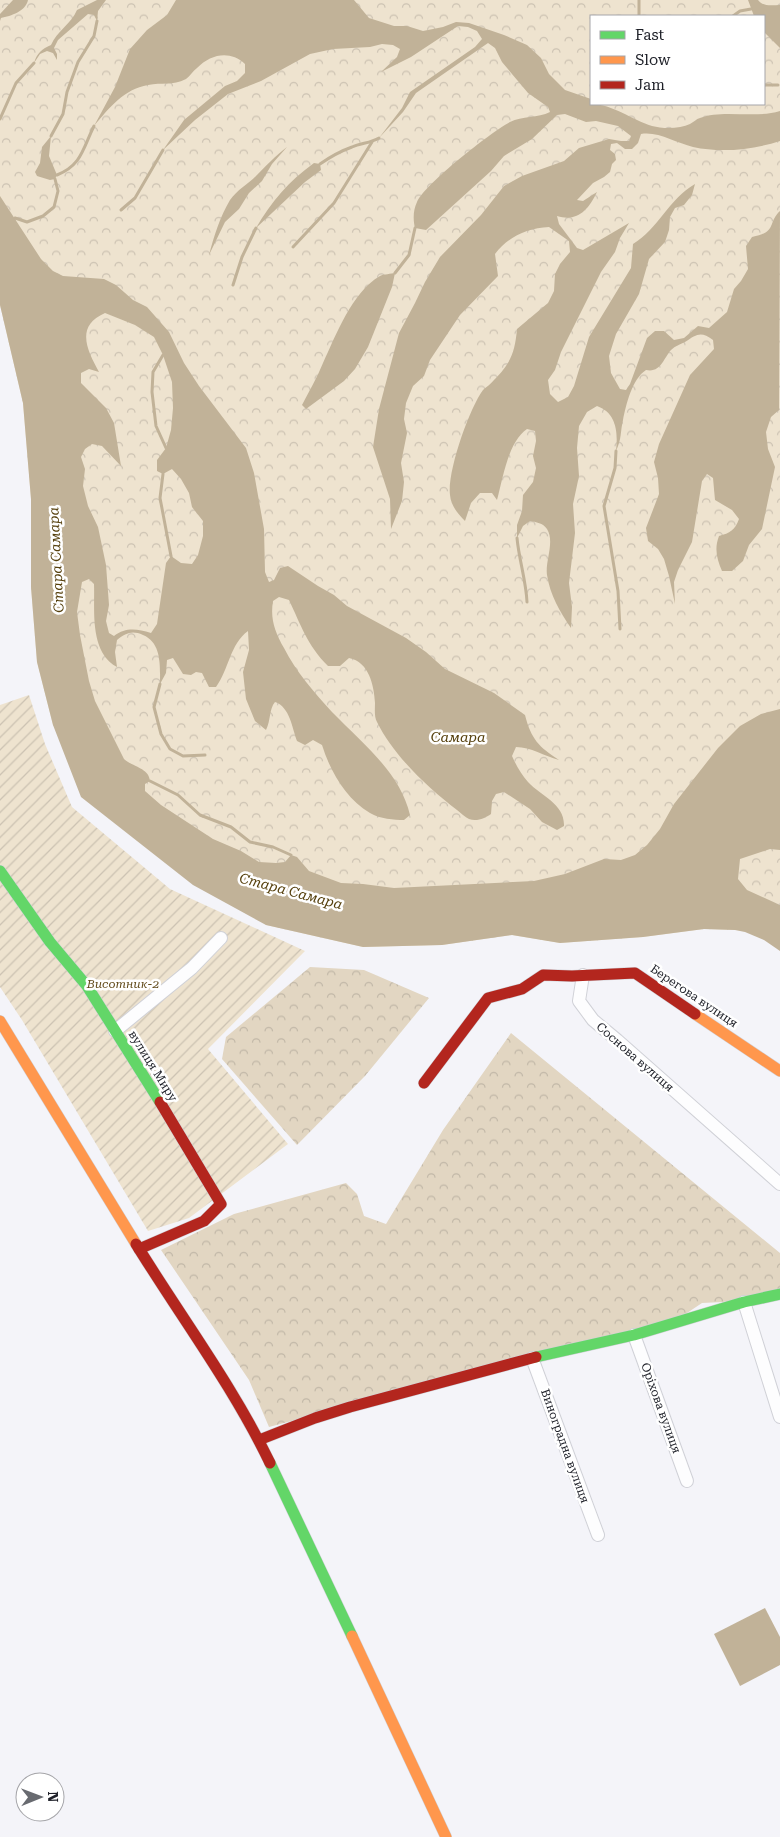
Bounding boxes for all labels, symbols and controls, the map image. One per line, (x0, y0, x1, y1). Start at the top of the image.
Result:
legend (590, 15, 765, 105)
text: Fast (635, 26, 665, 44)
text: Slow (635, 51, 671, 69)
text: Jam (635, 76, 665, 94)
water label: Стара Самара (45, 507, 67, 613)
water label: Самара (431, 729, 485, 745)
water label: Стара Самара (238, 870, 344, 912)
street label: Берегова вулиця (648, 962, 740, 1030)
park label: Висотник-2 (86, 977, 159, 991)
street label: Соснова вулиця (593, 1020, 677, 1095)
street label: вулиця Миру (126, 1028, 181, 1105)
street label: Оріхова вулиця (638, 1361, 684, 1455)
street label: Виноградна вулиця (538, 1387, 592, 1505)
north arrow (15, 1772, 65, 1822)
text: N (45, 1791, 61, 1803)

